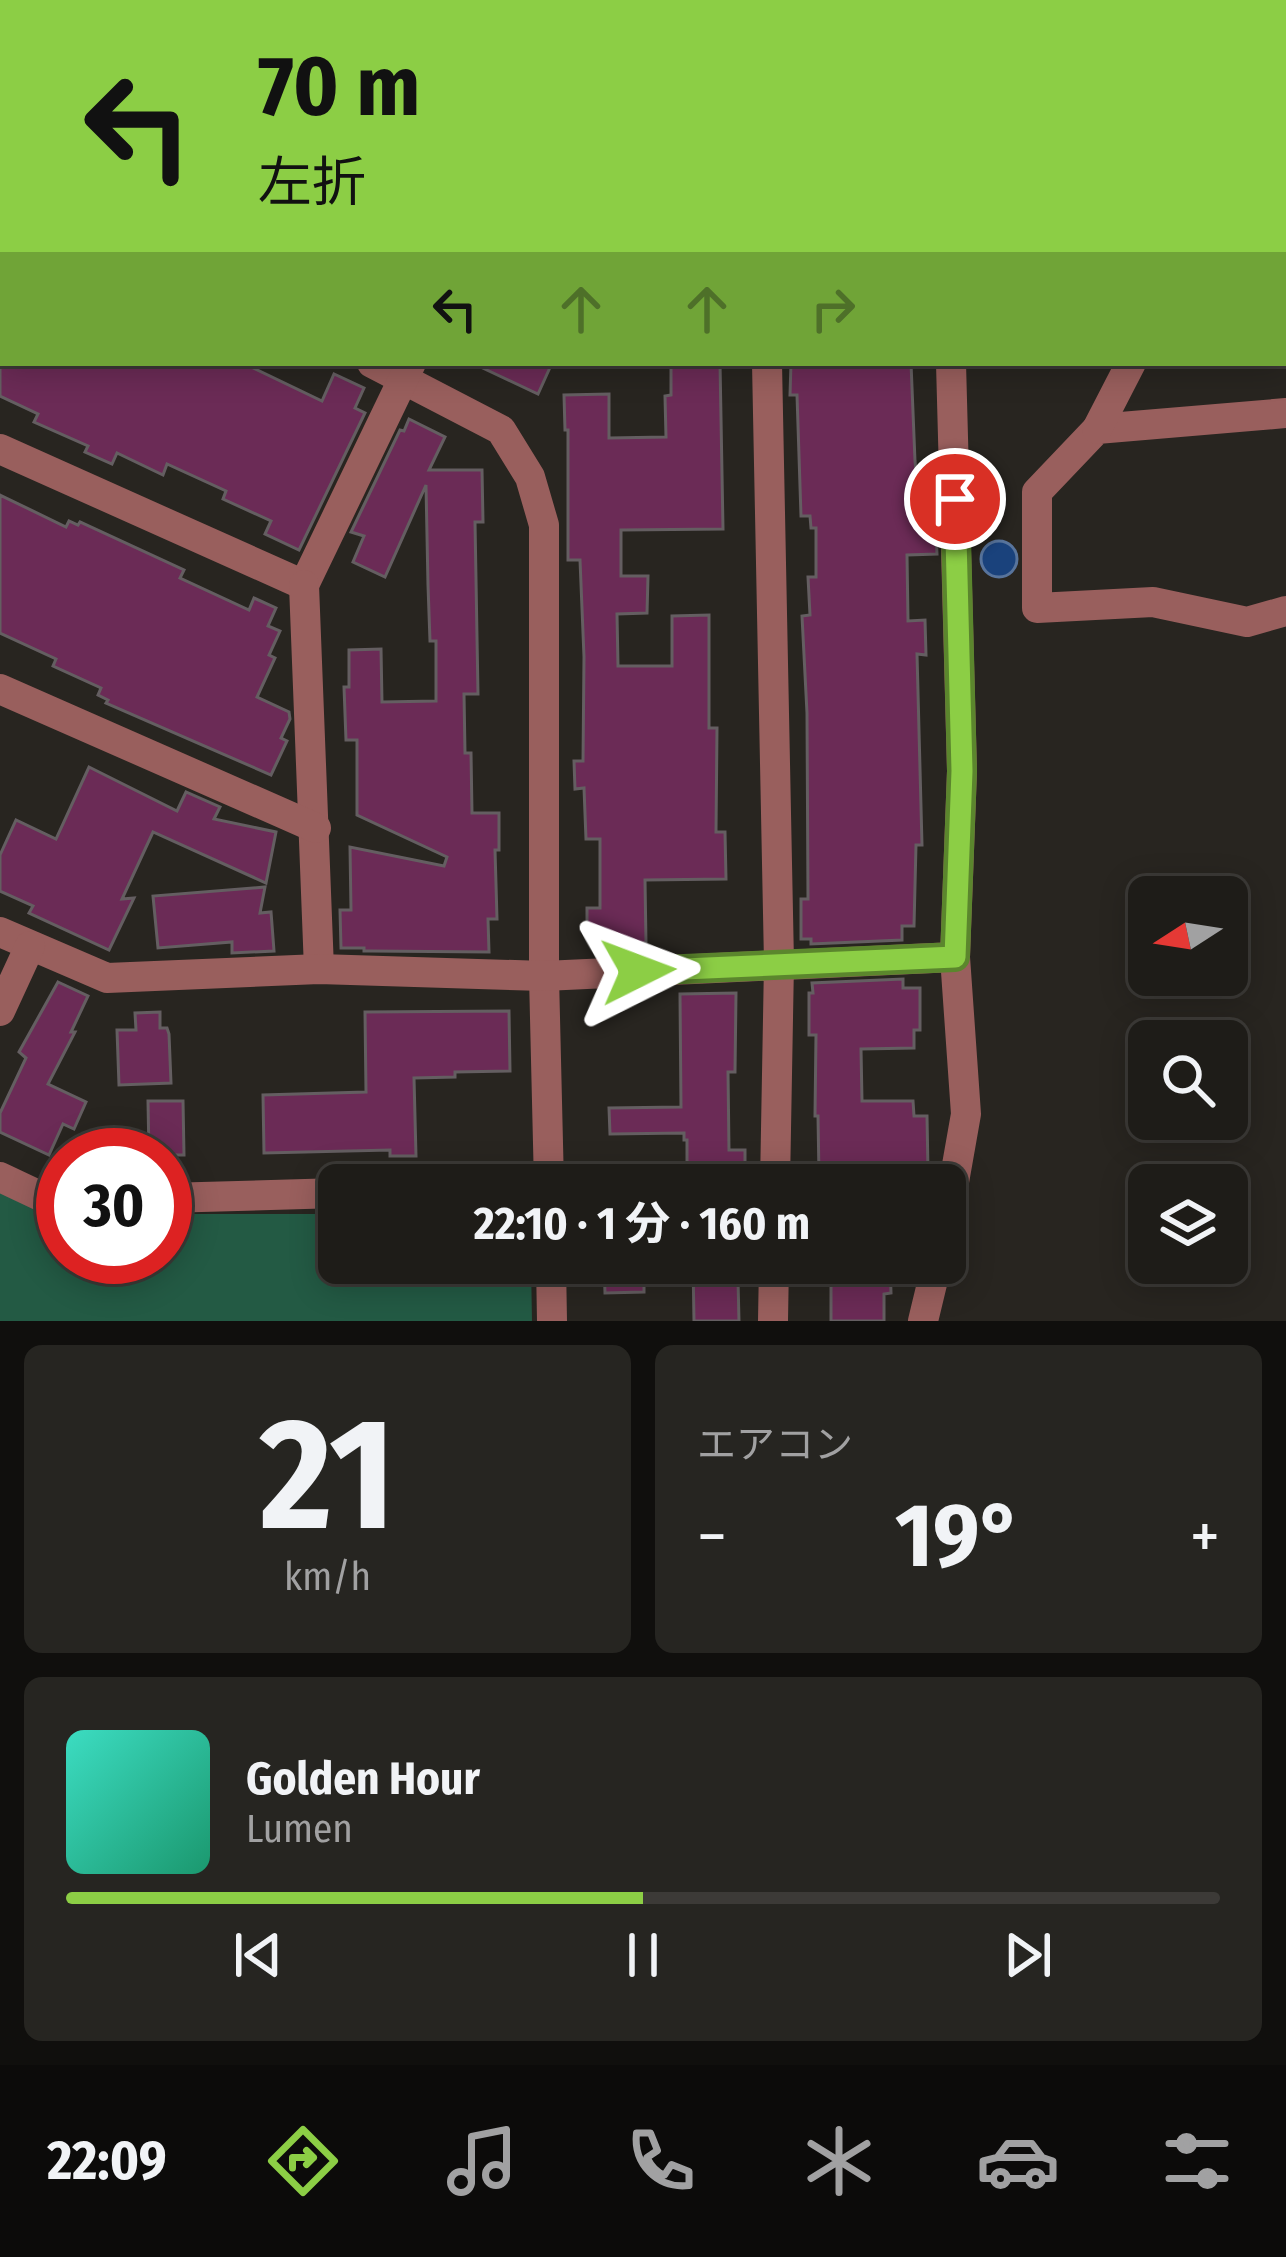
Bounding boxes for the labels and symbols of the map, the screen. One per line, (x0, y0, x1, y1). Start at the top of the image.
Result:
pin (904, 448, 1006, 550)
north arrow (1128, 876, 1248, 996)
position arrow (575, 908, 701, 1034)
speed limit sign: 30 (36, 1128, 192, 1284)

